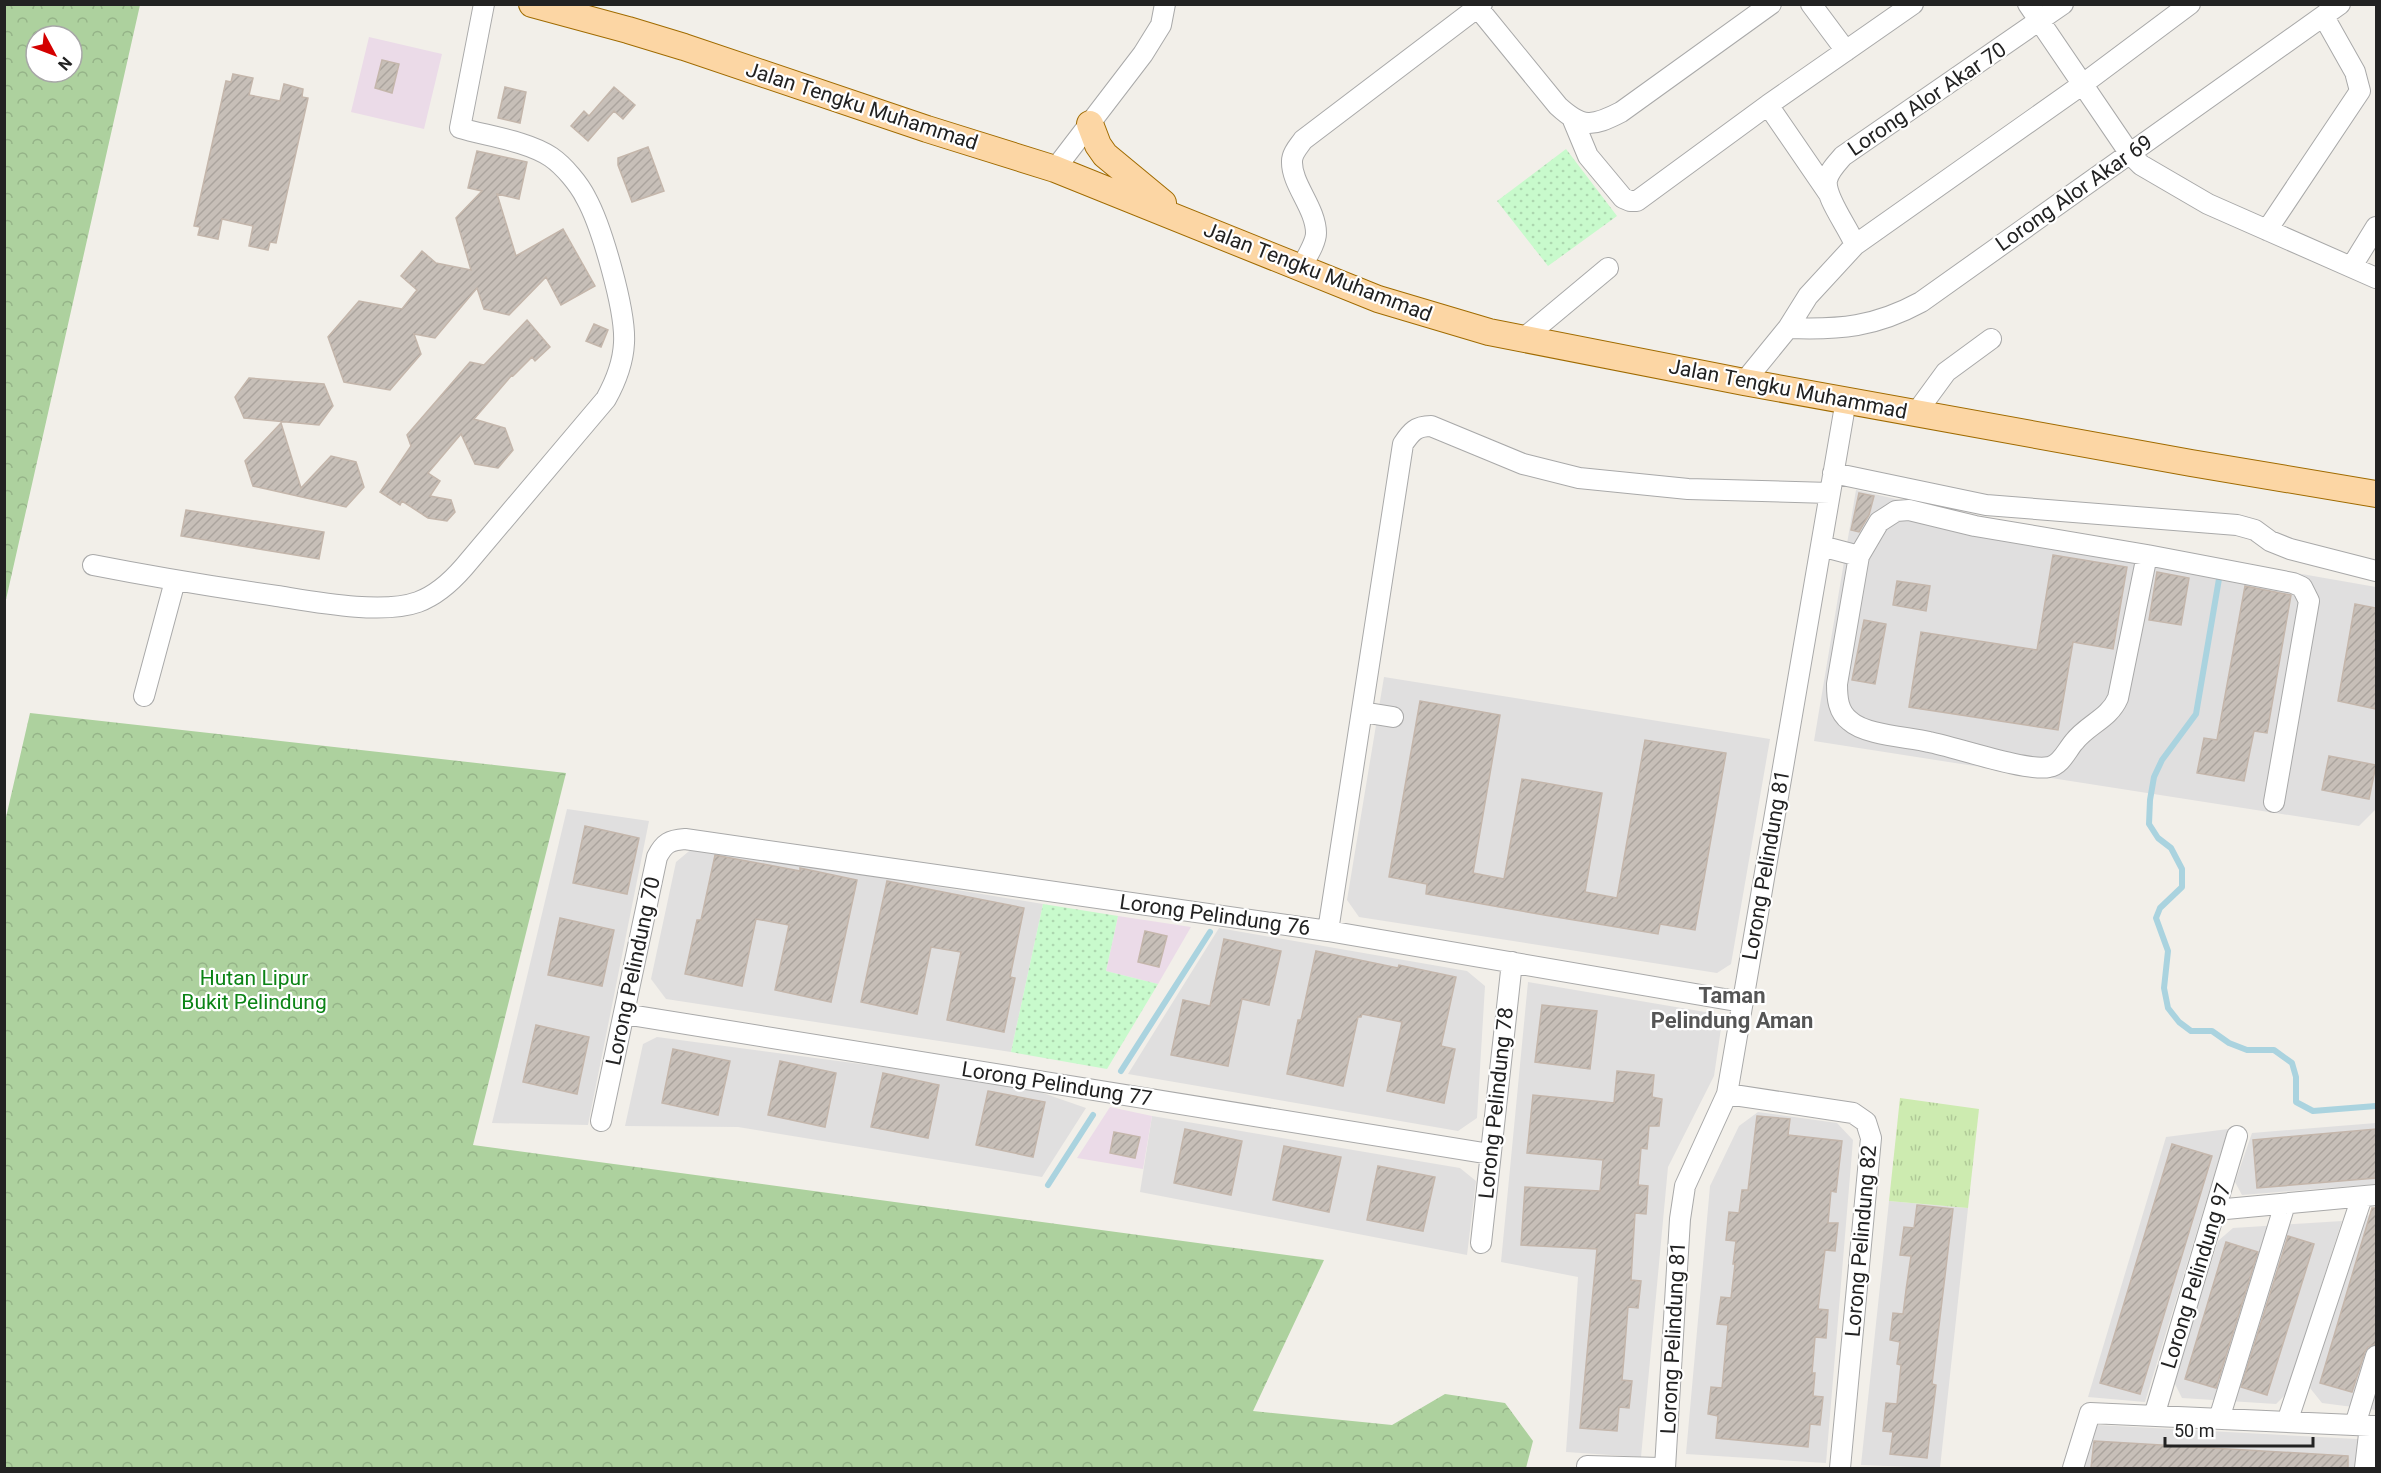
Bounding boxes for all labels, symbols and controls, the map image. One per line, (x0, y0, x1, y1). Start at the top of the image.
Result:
north arrow (24, 24, 84, 84)
street label: Lorong Alor Akar 70 (1843, 37, 2011, 161)
text: N (54, 53, 76, 74)
street label: Jalan Tengku Muhammad (743, 57, 981, 155)
street label: Lorong Alor Akar 69 (1991, 130, 2157, 256)
street label: Jalan Tengku Muhammad (1201, 217, 1435, 327)
street label: Jalan Tengku Muhammad (1667, 354, 1909, 424)
street label: Lorong Pelindung 81 (1737, 768, 1795, 962)
street label: Lorong Pelindung 70 (601, 874, 665, 1068)
street label: Lorong Pelindung 76 (1118, 890, 1312, 940)
park label: Hutan Lipur Bukit Pelindung (181, 966, 327, 1014)
district label: Taman Pelindung Aman (1651, 983, 1813, 1033)
street label: Lorong Pelindung 78 (1474, 1006, 1518, 1200)
street label: Lorong Pelindung 77 (960, 1057, 1154, 1111)
street label: Lorong Pelindung 82 (1841, 1144, 1881, 1338)
street label: Lorong Pelindung 97 (2156, 1180, 2236, 1372)
street label: Lorong Pelindung 81 (1656, 1241, 1690, 1435)
scale bar (2165, 1410, 2314, 1448)
text: 50 m (2174, 1420, 2214, 1441)

